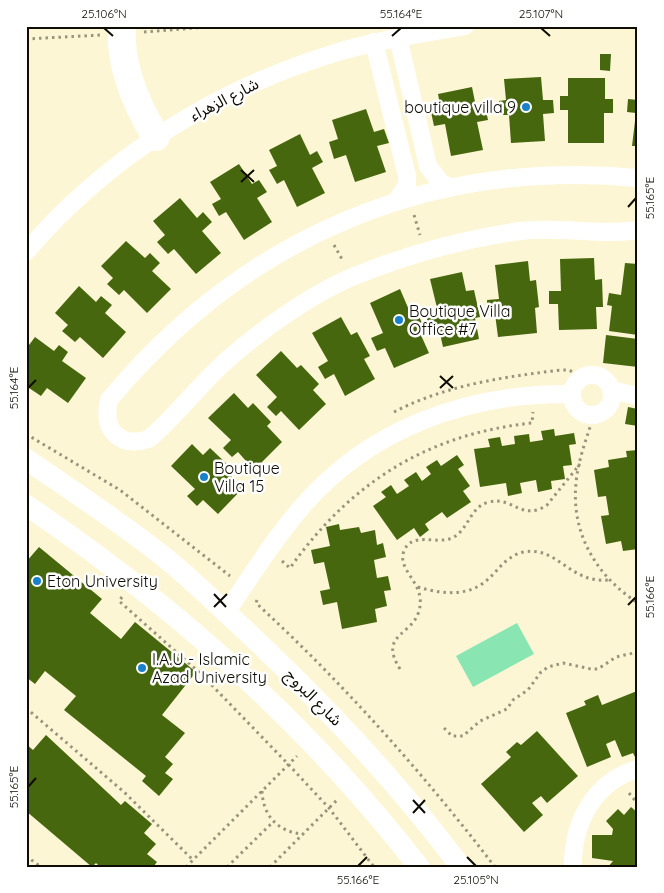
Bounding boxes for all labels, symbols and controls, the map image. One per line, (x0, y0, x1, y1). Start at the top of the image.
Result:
text: 25.106°N (81, 6, 127, 21)
text: 55.164°E (380, 6, 422, 21)
text: 25.107°N (519, 6, 563, 21)
street label: شارع الزهراء (186, 73, 263, 128)
place label: boutique villa 9 (404, 97, 516, 117)
marker: boutique villa 9 (520, 101, 532, 113)
text: 55.165°E (642, 176, 657, 219)
place label: Boutique Villa Office #7 (409, 301, 510, 339)
marker: Boutique Villa Office #7 (393, 314, 405, 326)
text: 55.164°E (6, 367, 21, 409)
place label: Boutique Villa 15 (214, 458, 280, 496)
marker: Boutique Villa 15 (198, 471, 210, 483)
place label: Eton University (47, 571, 158, 591)
marker: Eton University (31, 575, 43, 587)
text: 55.166°E (642, 576, 657, 618)
place label: I.A.U - Islamic Azad University (152, 649, 267, 687)
marker: I.A.U - Islamic Azad University (136, 662, 148, 674)
street label: شارع البروج (279, 664, 347, 732)
text: 55.165°E (6, 765, 21, 808)
text: 55.166°E (337, 872, 379, 887)
text: 25.105°N (453, 872, 499, 887)

